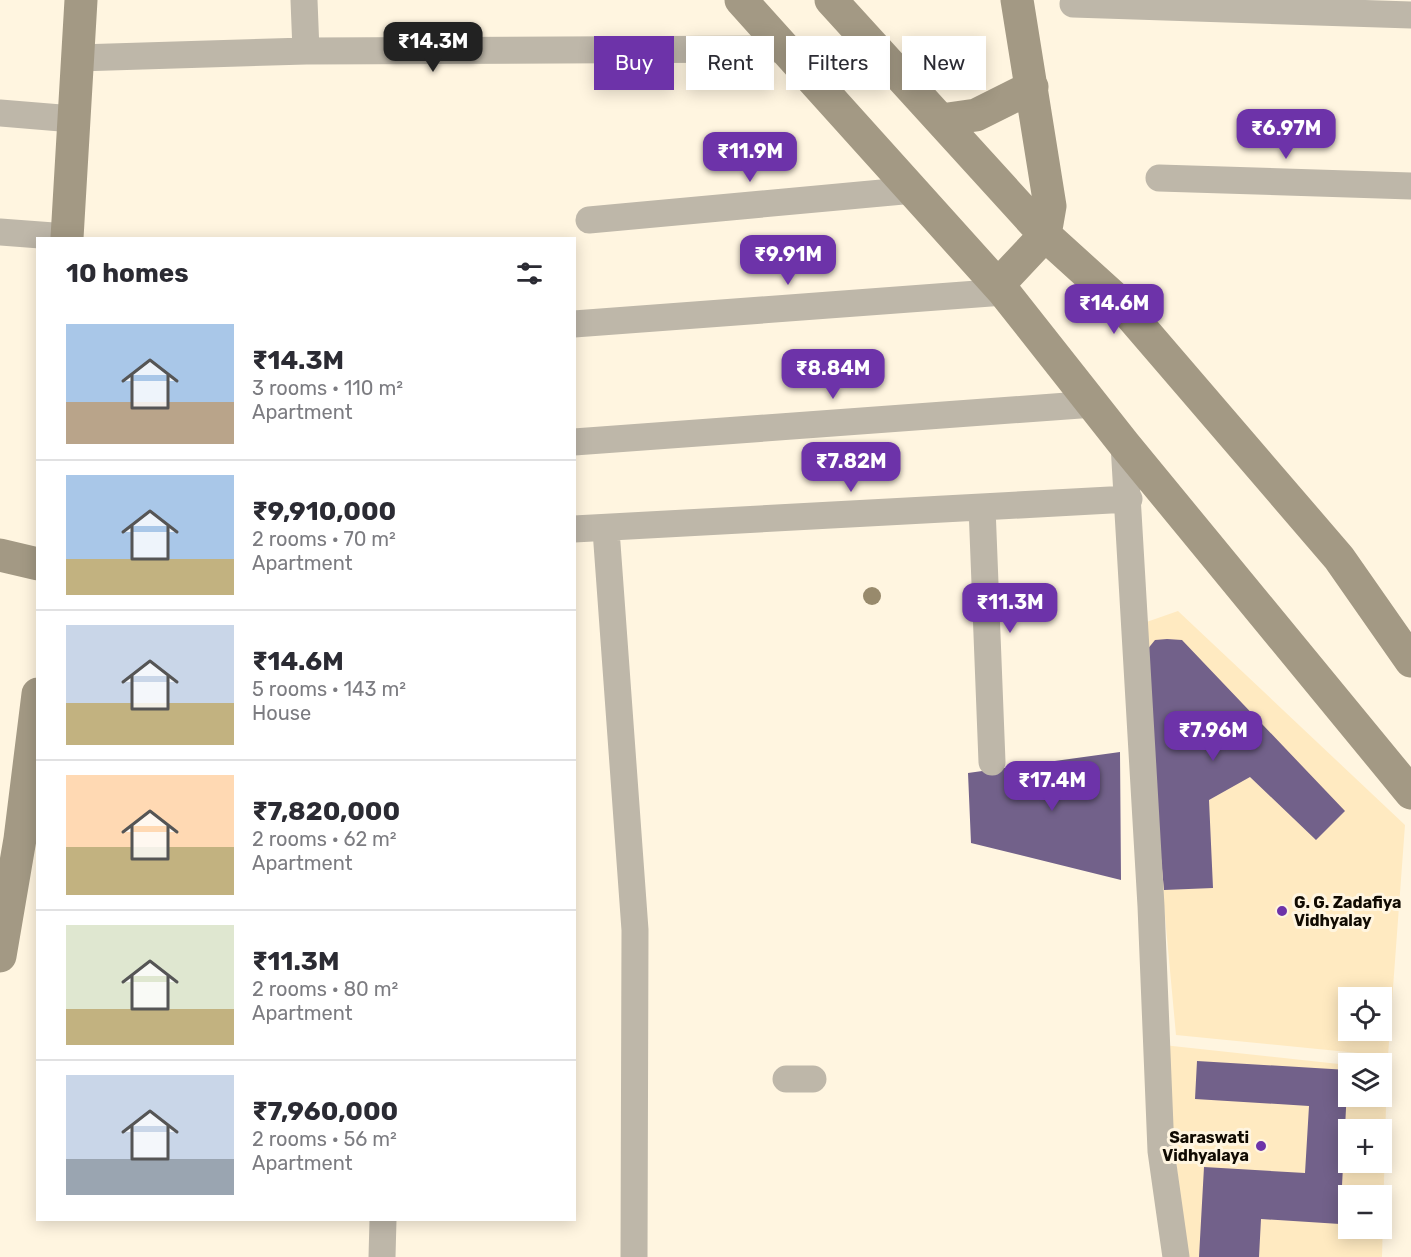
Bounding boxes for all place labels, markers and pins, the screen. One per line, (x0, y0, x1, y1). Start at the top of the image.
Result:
pin: ₹14.3M (384, 22, 482, 73)
pin: ₹6.97M (1237, 109, 1335, 160)
pin: ₹11.9M (701, 132, 799, 183)
pin: ₹9.91M (739, 235, 837, 286)
pin: ₹14.6M (1065, 284, 1163, 335)
pin: ₹8.84M (784, 349, 882, 400)
pin: ₹7.82M (802, 442, 900, 493)
pin: ₹11.3M (961, 583, 1059, 634)
pin: ₹7.96M (1164, 711, 1262, 762)
pin: ₹17.4M (1003, 761, 1101, 812)
place label: G. G. Zadafiya Vidhyalay (1294, 893, 1401, 930)
marker: G. G. Zadafiya Vidhyalay (1275, 904, 1289, 918)
place label: Saraswati Vidhyalaya (1162, 1128, 1249, 1165)
marker: Saraswati Vidhyalaya (1254, 1139, 1268, 1153)

